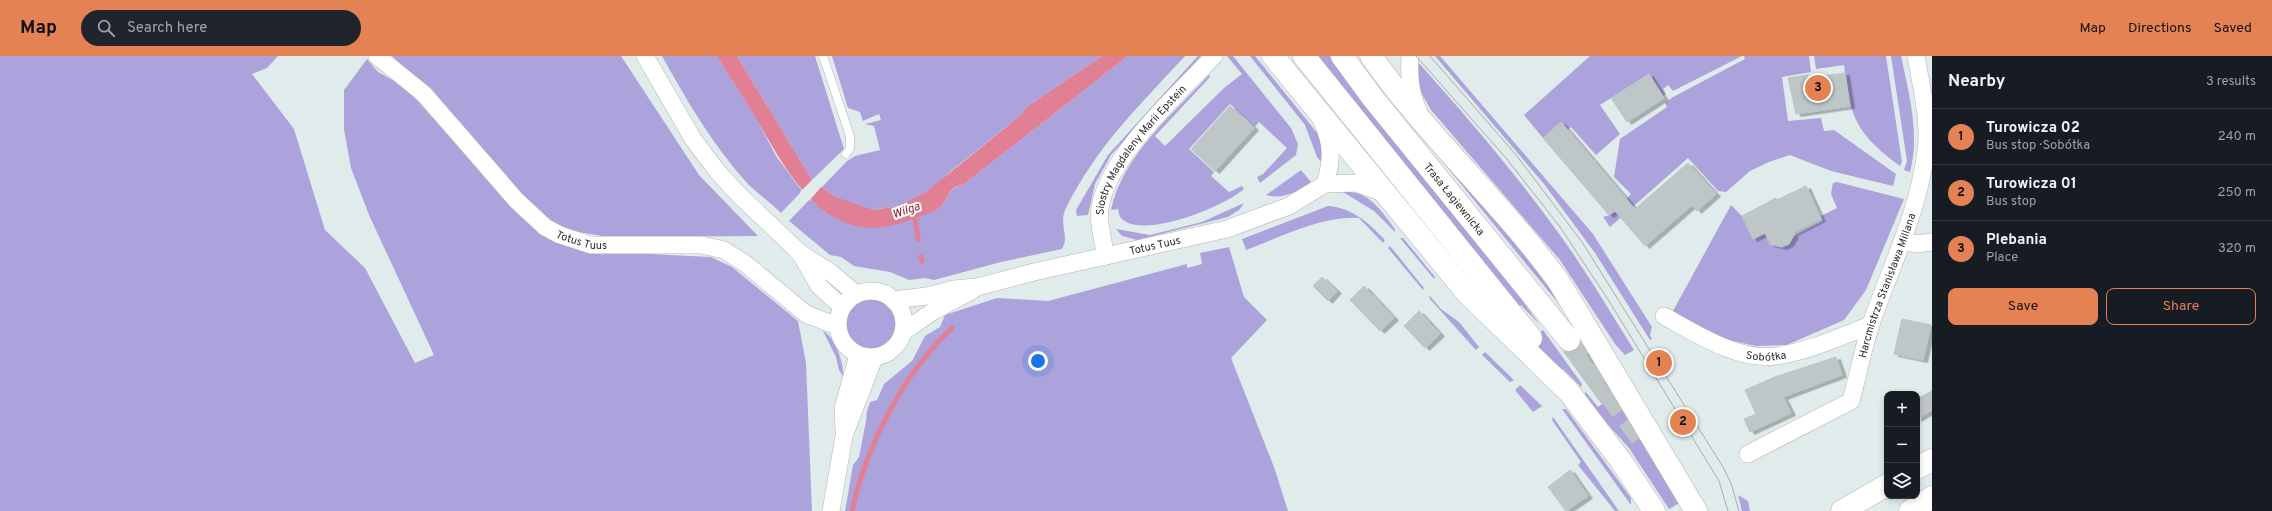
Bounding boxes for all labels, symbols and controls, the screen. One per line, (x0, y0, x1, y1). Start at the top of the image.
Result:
search box (81, 10, 361, 46)
text: Map (20, 16, 57, 40)
icon: search (95, 17, 117, 39)
text: Search here (127, 19, 207, 38)
text: Map (2080, 20, 2106, 37)
text: Directions (2128, 20, 2192, 37)
text: Saved (2214, 20, 2252, 37)
text: Nearby (1948, 71, 2005, 93)
pin: 3 (1805, 73, 1831, 103)
text: 3 results (2206, 74, 2256, 90)
street label: Siostry Magdaleny Marii Epstein (1093, 82, 1190, 215)
text: Turowicza 02 (1986, 119, 2080, 138)
text: 1 (1958, 129, 1964, 145)
text: 240 m (2218, 129, 2256, 145)
text: Bus stop · Sobótka (1986, 138, 2090, 154)
street label: Trasa Łagiewnicka (1420, 160, 1488, 239)
text: Turowicza 01 (1986, 175, 2077, 194)
text: 2 (1957, 185, 1965, 201)
text: 250 m (2218, 185, 2256, 201)
text: Bus stop (1986, 194, 2036, 210)
water label: Wilga (890, 199, 923, 223)
street label: Harcmistrza Stanisława Millana (1856, 211, 1920, 359)
street label: Totus Tuus (553, 228, 607, 253)
text: Plebania (1986, 231, 2047, 250)
street label: Totus Tuus (1128, 234, 1182, 259)
text: 3 (1957, 241, 1965, 257)
text: 320 m (2218, 241, 2256, 257)
text: Place (1986, 250, 2018, 266)
button: Save (1948, 288, 2098, 325)
button: Share (2106, 288, 2256, 325)
pin: 1 (1646, 348, 1672, 378)
street label: Sobótka (1745, 348, 1788, 365)
your location (1028, 351, 1048, 371)
map controls (1884, 391, 1920, 499)
button: + (1884, 391, 1920, 427)
pin: 2 (1670, 407, 1696, 437)
button: − (1884, 427, 1920, 463)
button: layers (1884, 463, 1920, 499)

